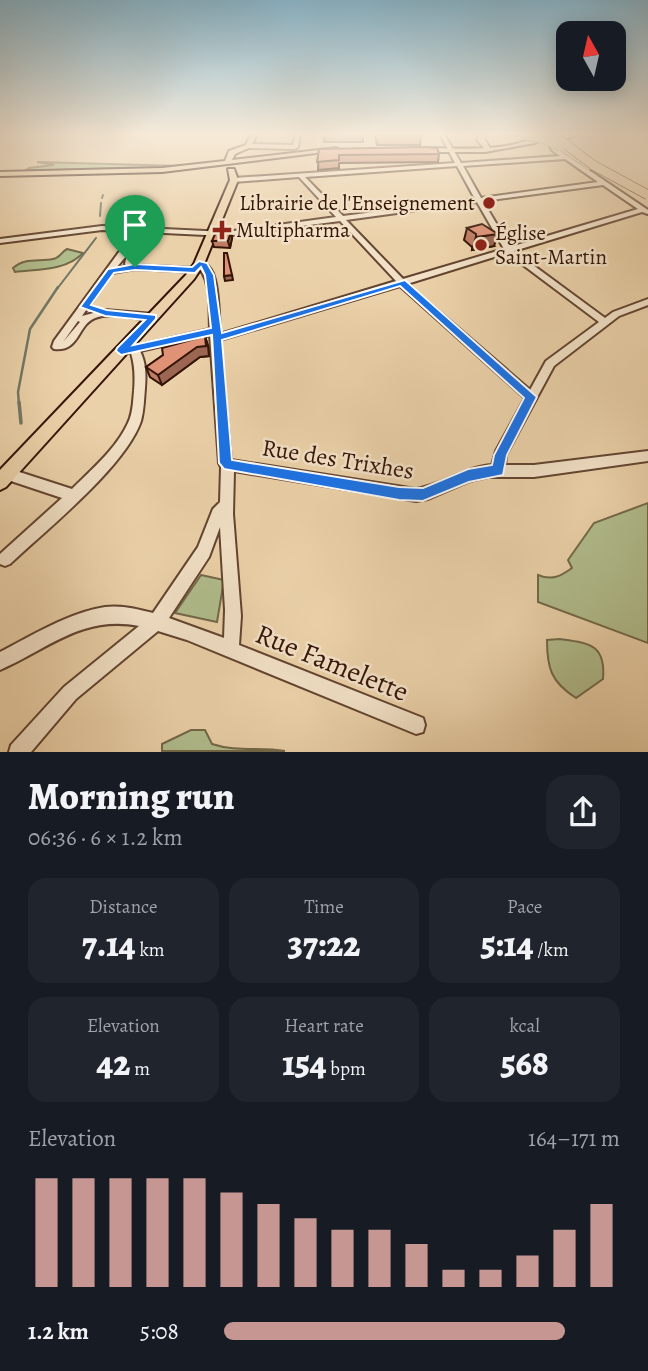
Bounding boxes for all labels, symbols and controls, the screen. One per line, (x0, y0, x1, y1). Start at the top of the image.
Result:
north arrow (556, 21, 626, 91)
map controls (556, 21, 626, 91)
place label: Librairie de l'Enseignement (239, 189, 475, 217)
pin (105, 195, 165, 267)
marker: Librairie de l'Enseignement (481, 195, 497, 211)
icon: arrive (116, 206, 154, 244)
place label: Multipharma (236, 216, 350, 244)
place label: Église Saint-Martin (495, 219, 607, 271)
marker: Multipharma (214, 222, 230, 238)
marker: Église Saint-Martin (473, 237, 489, 253)
street label: Rue des Trixhes (260, 431, 416, 487)
street label: Rue Famelette (250, 615, 414, 711)
text: Morning run (28, 770, 235, 822)
button: share (546, 775, 620, 849)
text: 06:36 · 6 × 1.2 km (28, 822, 183, 853)
text: Distance (89, 894, 157, 920)
text: Time (304, 894, 344, 920)
text: Pace (507, 894, 542, 920)
text: 7.14 (82, 920, 136, 968)
text: 37:22 (288, 920, 360, 968)
text: 5:14 (481, 920, 533, 968)
text: km (136, 937, 165, 963)
text: /km (533, 937, 569, 963)
text: Elevation (87, 1013, 160, 1039)
text: Heart rate (284, 1013, 364, 1039)
text: kcal (509, 1013, 540, 1039)
text: 42 (97, 1039, 130, 1087)
text: 154 (282, 1039, 327, 1087)
text: 568 (501, 1039, 549, 1087)
text: m (130, 1056, 150, 1082)
text: bpm (327, 1056, 366, 1082)
text: Elevation (28, 1123, 116, 1154)
text: 164–171 m (528, 1123, 620, 1154)
text: 1.2 km (28, 1316, 89, 1347)
text: 5:08 (140, 1316, 179, 1347)

